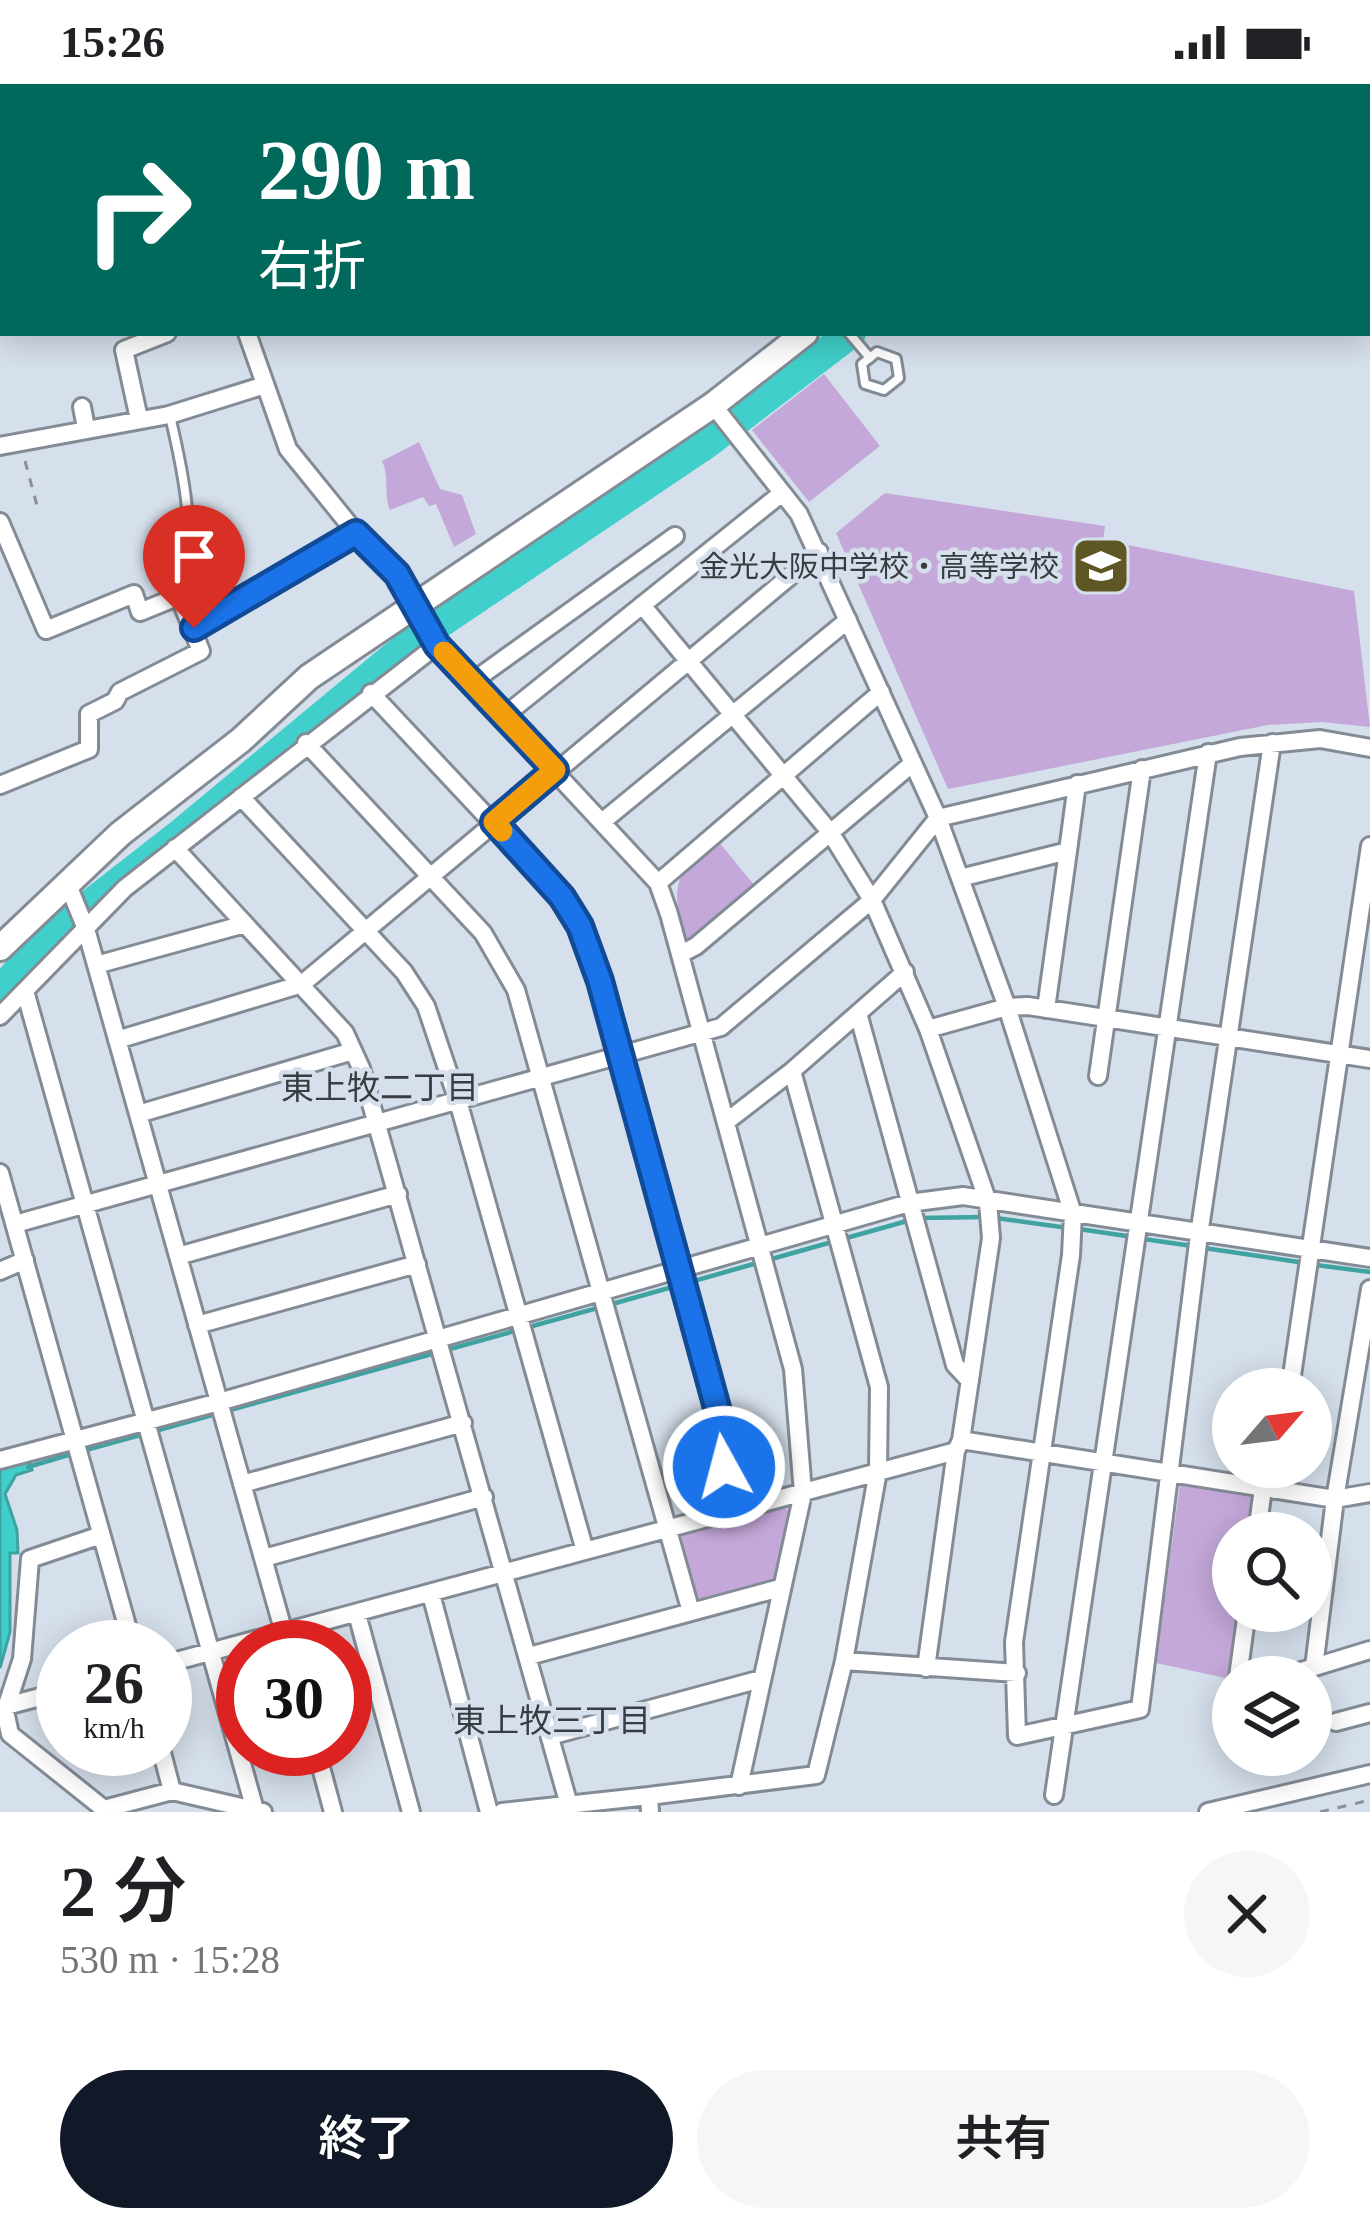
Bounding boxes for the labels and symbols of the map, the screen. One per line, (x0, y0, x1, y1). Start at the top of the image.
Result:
pin (143, 505, 245, 628)
school or university icon: 金光大阪中学校・高等学校 (1070, 535, 1132, 597)
place label: 金光大阪中学校・高等学校 (699, 550, 1059, 583)
district label: 東上牧二丁目 (281, 1070, 479, 1106)
north arrow (1212, 1368, 1332, 1488)
position arrow (661, 1404, 787, 1530)
speed limit sign: 30 (216, 1620, 372, 1776)
district label: 東上牧三丁目 (453, 1703, 651, 1739)

